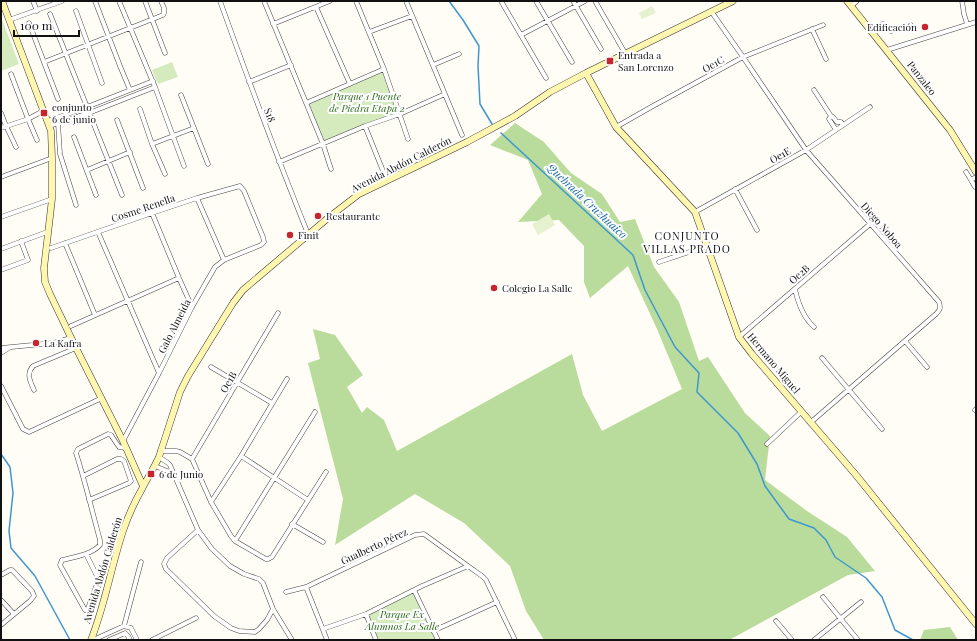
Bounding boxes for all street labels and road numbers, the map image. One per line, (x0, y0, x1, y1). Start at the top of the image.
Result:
street label: Oe1C (700, 52, 727, 76)
street label: Panzaleo (904, 58, 940, 98)
street label: S18 (261, 106, 279, 124)
street label: Avenida Abdón Calderón (348, 133, 454, 196)
street label: Oe1E (767, 143, 793, 167)
street label: Cosme Renella (109, 191, 177, 225)
street label: Diego Noboa (858, 199, 906, 251)
street label: Oe2B (786, 261, 812, 287)
street label: Galo Almeida (154, 296, 194, 356)
street label: Hermano Miguel (744, 330, 804, 396)
street label: Oe1B (216, 369, 240, 395)
street label: Avenida Abdón Calderón (79, 515, 125, 626)
street label: Gualberto Pérez (338, 524, 410, 568)

